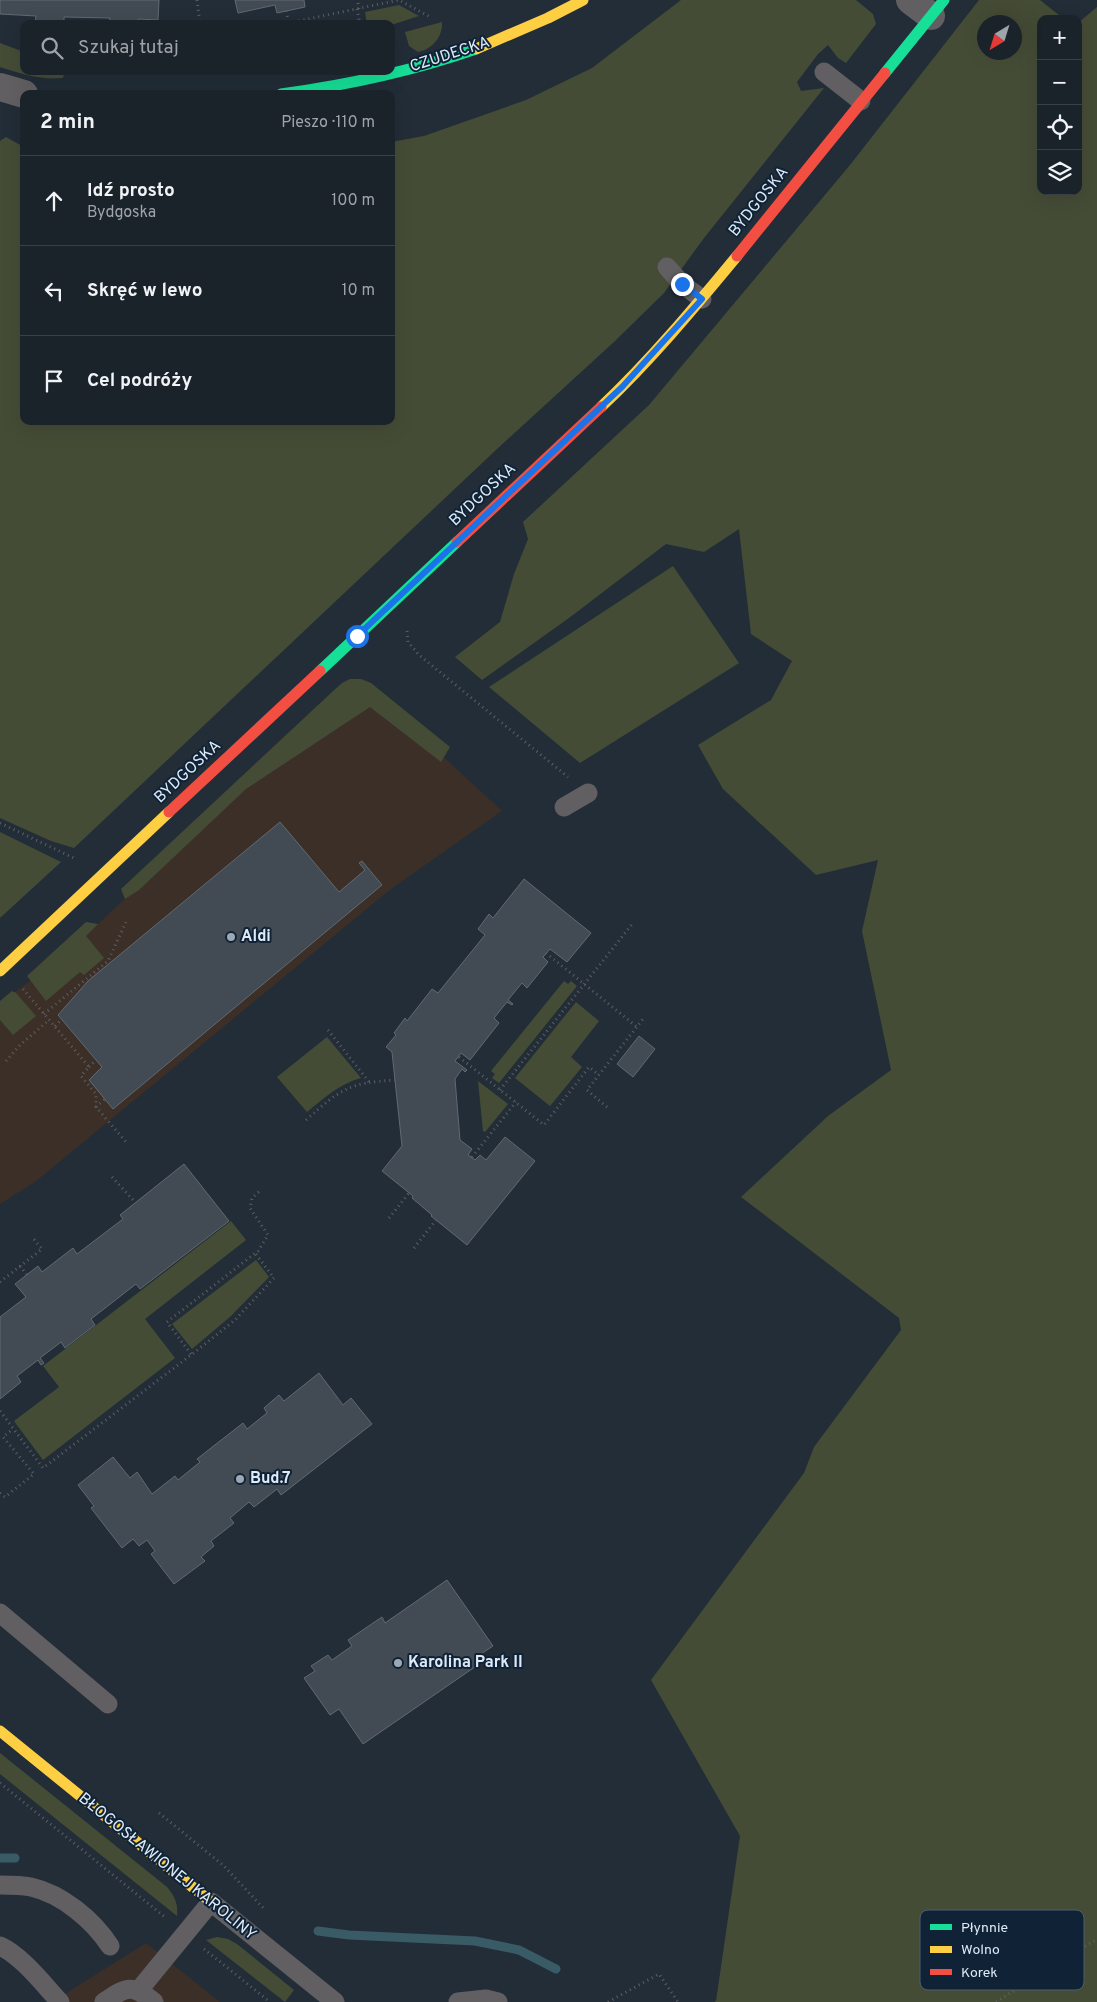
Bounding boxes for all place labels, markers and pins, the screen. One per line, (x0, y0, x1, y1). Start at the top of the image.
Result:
place label: Aldi (241, 927, 271, 947)
marker: Aldi (225, 931, 237, 943)
place label: Bud.7 (250, 1469, 291, 1489)
marker: Bud.7 (234, 1473, 246, 1485)
place label: Karolina Park II (408, 1653, 523, 1673)
marker: Karolina Park II (392, 1657, 404, 1669)

